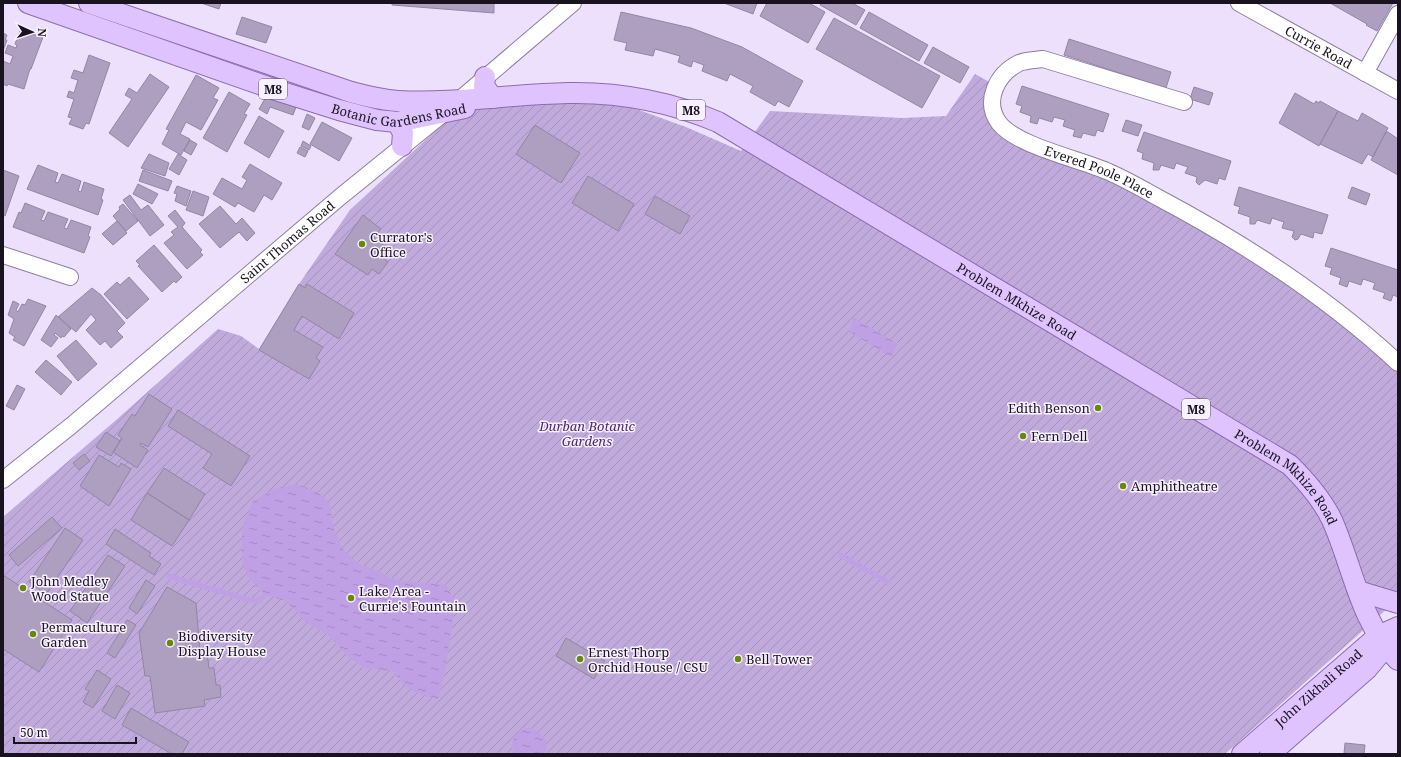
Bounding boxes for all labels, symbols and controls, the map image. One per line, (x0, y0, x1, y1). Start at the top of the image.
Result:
north arrow (12, 12, 52, 52)
street label: Currie Road (1282, 21, 1356, 73)
text: N (35, 28, 50, 38)
road number: M8 (259, 79, 287, 99)
street label: Botanic Gardens Road (329, 99, 468, 131)
road number: M8 (677, 100, 705, 120)
street label: Evered Poole Place (1042, 141, 1157, 202)
street label: Saint Thomas Road (236, 196, 339, 287)
place label: Currator's Office (370, 228, 433, 261)
marker: Currator's Office (357, 239, 367, 249)
street label: Problem Mkhize Road (953, 258, 1080, 344)
place label: Edith Benson (1008, 399, 1091, 417)
road number: M8 (1182, 399, 1210, 419)
marker: Edith Benson (1093, 403, 1103, 413)
park label: Durban Botanic Gardens (538, 417, 635, 450)
street label: Problem Mkhize Road (1231, 425, 1342, 527)
place label: Fern Dell (1031, 427, 1087, 445)
marker: Fern Dell (1018, 431, 1028, 441)
place label: Amphitheatre (1131, 477, 1218, 495)
marker: Amphitheatre (1118, 481, 1128, 491)
place label: John Medley Wood Statue (30, 572, 109, 605)
place label: Lake Area - Currie's Fountain (359, 582, 467, 615)
marker: John Medley Wood Statue (18, 583, 28, 593)
marker: Lake Area - Currie's Fountain (346, 593, 356, 603)
place label: Permaculture Garden (41, 618, 126, 651)
place label: Biodiversity Display House (178, 627, 266, 660)
marker: Permaculture Garden (28, 629, 38, 639)
marker: Biodiversity Display House (165, 638, 175, 648)
place label: Ernest Thorp Orchid House / CSU (588, 643, 708, 676)
street label: John Zikhali Road (1270, 645, 1366, 731)
place label: Bell Tower (746, 650, 812, 668)
marker: Ernest Thorp Orchid House / CSU (575, 654, 585, 664)
marker: Bell Tower (733, 654, 743, 664)
scale bar (14, 719, 136, 745)
text: 50 m (20, 724, 48, 741)

